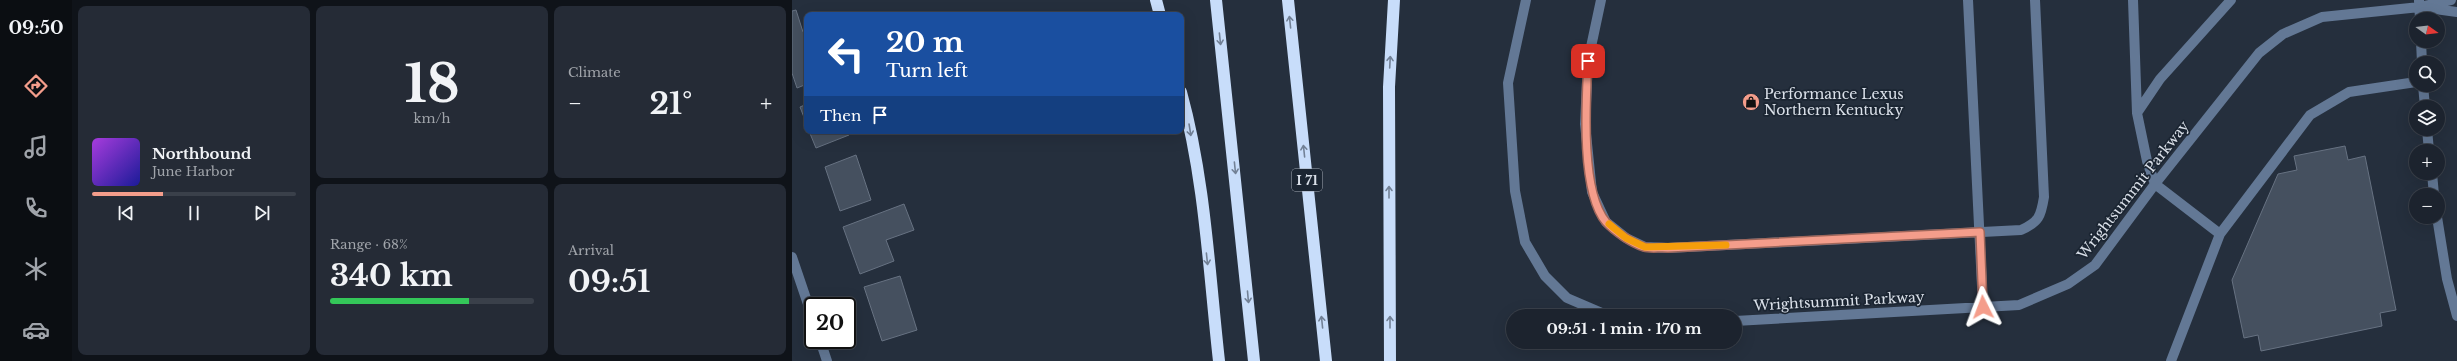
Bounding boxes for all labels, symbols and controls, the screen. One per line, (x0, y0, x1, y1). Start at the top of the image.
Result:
north arrow (2409, 12, 2445, 48)
map controls (2409, 12, 2445, 224)
one-way arrow (1286, 16, 1294, 29)
text: 09:50 (8, 17, 64, 39)
text: 20 m (886, 25, 964, 60)
icon: left (820, 28, 872, 80)
one-way arrow (1217, 32, 1224, 45)
pin (1571, 44, 1605, 78)
icon: arrive (1577, 50, 1599, 72)
text: 18 (404, 52, 460, 116)
one-way arrow (1387, 56, 1394, 69)
button: search (2409, 56, 2445, 92)
text: Turn left (886, 60, 968, 82)
text: Climate (568, 64, 621, 81)
icon: directions (22, 72, 50, 100)
text: 21° (650, 85, 692, 122)
place label: Performance Lexus Northern Kentucky (1764, 85, 1904, 119)
text: − (568, 90, 582, 117)
text: + (760, 90, 772, 117)
shop icon: Performance Lexus Northern Kentucky (1741, 92, 1761, 112)
button: layers (2409, 100, 2445, 136)
icon: arrive (869, 104, 891, 126)
text: Then (820, 106, 861, 125)
text: km/h (414, 110, 450, 127)
street label: Wrightsummit Parkway (2073, 117, 2193, 264)
one-way arrow (1186, 123, 1194, 136)
icon: music (22, 133, 50, 161)
text: Northbound (152, 144, 251, 163)
button: + (2409, 144, 2445, 180)
one-way arrow (1300, 145, 1308, 158)
one-way arrow (1231, 161, 1238, 174)
text: June Harbor (152, 163, 234, 180)
road number: I 71 (1292, 169, 1322, 191)
one-way arrow (1386, 186, 1393, 199)
button: − (2409, 188, 2445, 224)
icon: phone (22, 194, 50, 222)
icon: previous (115, 202, 137, 224)
icon: pause (183, 202, 205, 224)
icon: next (251, 202, 273, 224)
text: Range · 68% (330, 236, 408, 253)
text: Arrival (568, 242, 614, 259)
one-way arrow (1204, 252, 1211, 265)
icon: climate (22, 255, 50, 283)
text: 340 km (330, 257, 453, 294)
text: 09:51 (568, 263, 650, 300)
position arrow (1962, 286, 2004, 328)
street label: Wrightsummit Parkway (1752, 288, 1925, 315)
one-way arrow (1244, 290, 1252, 303)
speed limit sign: 20 (804, 297, 856, 349)
icon: car (22, 316, 50, 344)
one-way arrow (1318, 316, 1326, 329)
one-way arrow (1386, 316, 1394, 329)
text: 09:51 · 1 min · 170 m (1546, 319, 1702, 338)

